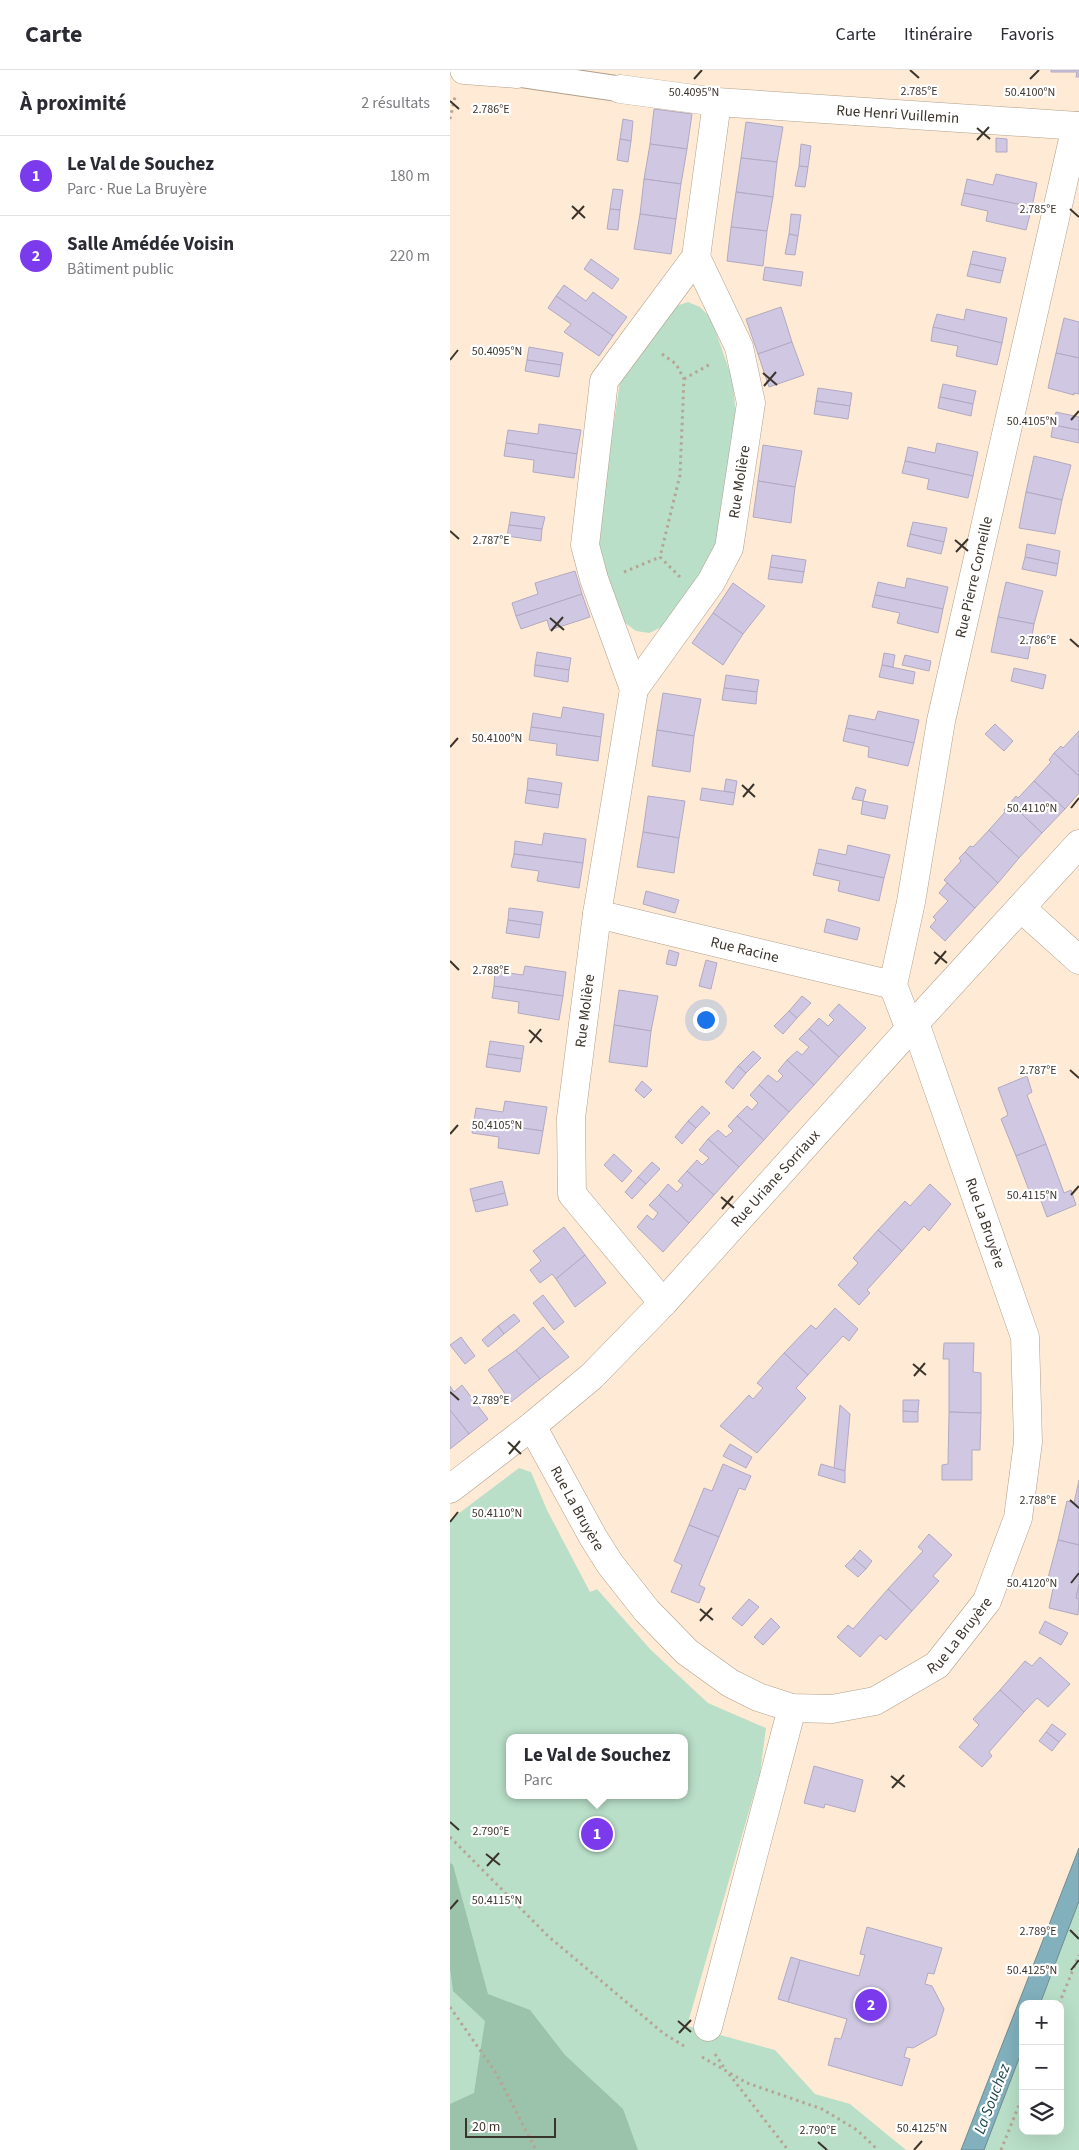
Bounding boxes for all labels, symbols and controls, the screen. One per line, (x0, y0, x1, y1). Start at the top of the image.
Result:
text: Carte (25, 17, 82, 52)
text: Carte (836, 22, 876, 47)
text: Itinéraire (904, 22, 972, 47)
text: Favoris (1000, 22, 1054, 47)
text: 2.785°E (900, 83, 938, 100)
text: 50.4095°N (669, 84, 719, 101)
text: 50.4100°N (1005, 84, 1055, 101)
text: À proximité (20, 88, 126, 118)
text: 2 résultats (361, 92, 430, 114)
street label: Rue Henri Vuillemin (836, 99, 960, 129)
text: 2.786°E (472, 101, 510, 118)
text: Le Val de Souchez (67, 151, 214, 178)
text: 1 (32, 165, 40, 187)
text: 180 m (390, 165, 430, 187)
text: Parc · Rue La Bruyère (67, 178, 207, 200)
text: 2.785°E (1019, 201, 1057, 218)
text: Salle Amédée Voisin (67, 231, 234, 258)
text: 2 (32, 245, 40, 267)
text: 220 m (390, 245, 430, 267)
text: Bâtiment public (67, 258, 174, 280)
text: 50.4095°N (472, 343, 522, 360)
text: 50.4105°N (1007, 413, 1057, 430)
street label: Rue Molière (723, 444, 755, 520)
street label: Rue Pierre Corneille (950, 514, 998, 640)
text: 2.787°E (472, 532, 510, 549)
text: 2.786°E (1019, 632, 1057, 649)
text: 50.4100°N (472, 730, 522, 747)
text: 50.4110°N (1007, 800, 1057, 817)
street label: Rue Racine (709, 931, 781, 968)
text: 2.788°E (472, 962, 510, 979)
street label: Rue Molière (570, 973, 600, 1049)
your location (693, 1007, 719, 1033)
text: 2.787°E (1019, 1062, 1057, 1079)
text: 50.4105°N (472, 1117, 522, 1134)
street label: Rue Uriane Sorriaux (726, 1125, 825, 1232)
street label: Rue La Bruyère (960, 1175, 1010, 1271)
text: 50.4115°N (1007, 1187, 1057, 1204)
text: 2.789°E (472, 1392, 510, 1409)
street label: Rue La Bruyère (545, 1462, 610, 1555)
text: 2.788°E (1019, 1492, 1057, 1509)
text: 50.4110°N (472, 1505, 522, 1522)
text: 50.4120°N (1007, 1575, 1057, 1592)
street label: Rue La Bruyère (923, 1592, 997, 1679)
popup (506, 1734, 688, 1799)
text: Le Val de Souchez (524, 1742, 670, 1769)
text: Parc (524, 1769, 553, 1791)
pin: 1 (581, 1815, 613, 1853)
text: 2.790°E (472, 1823, 510, 1840)
text: 50.4115°N (472, 1892, 522, 1909)
text: 2.789°E (1019, 1923, 1057, 1940)
text: 50.4125°N (1007, 1962, 1057, 1979)
pin: 2 (855, 1986, 887, 2024)
map controls (1019, 2000, 1064, 2135)
button: + (1019, 2000, 1064, 2045)
button: − (1019, 2045, 1064, 2090)
water label: La Souchez (969, 2060, 1016, 2137)
button: layers (1019, 2090, 1064, 2135)
scale bar (465, 2115, 556, 2138)
text: 20 m (472, 2117, 500, 2137)
text: 50.4125°N (897, 2120, 947, 2137)
text: 2.790°E (799, 2122, 837, 2139)

